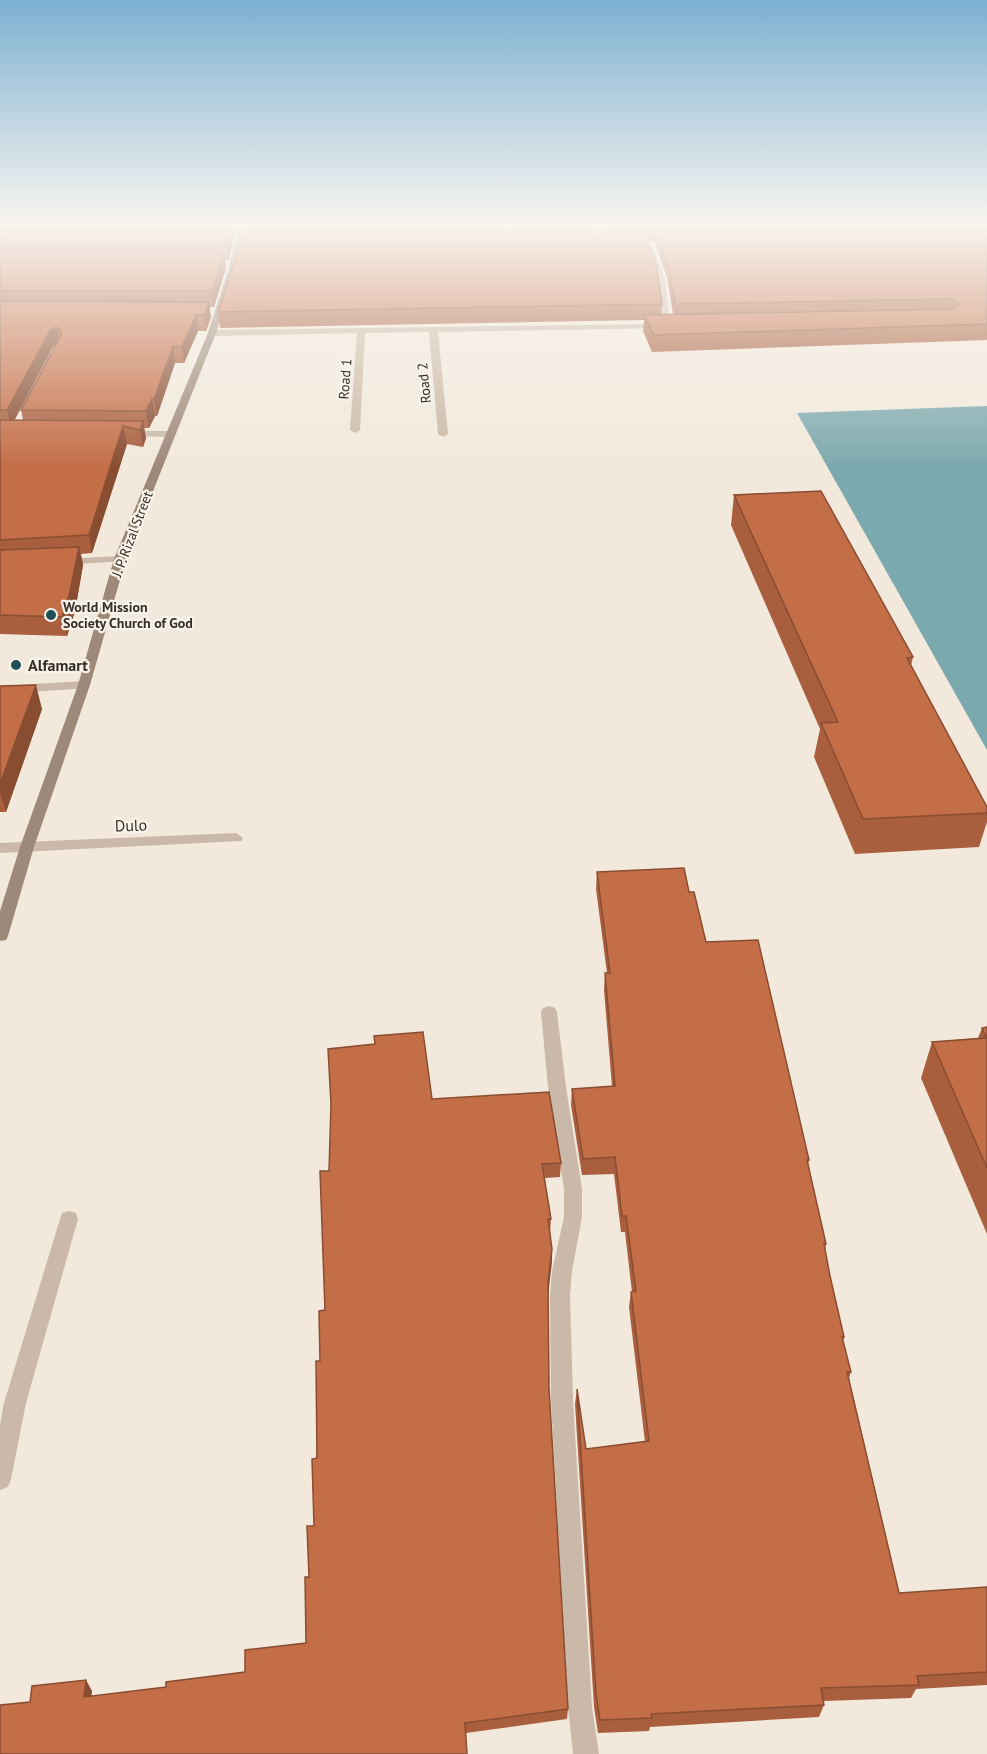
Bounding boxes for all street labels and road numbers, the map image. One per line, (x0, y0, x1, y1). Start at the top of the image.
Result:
street label: Road 1 (335, 358, 355, 400)
street label: Road 2 (413, 362, 435, 404)
street label: J. P. Rizal Street (107, 488, 157, 580)
street label: Dulo (114, 814, 148, 836)

